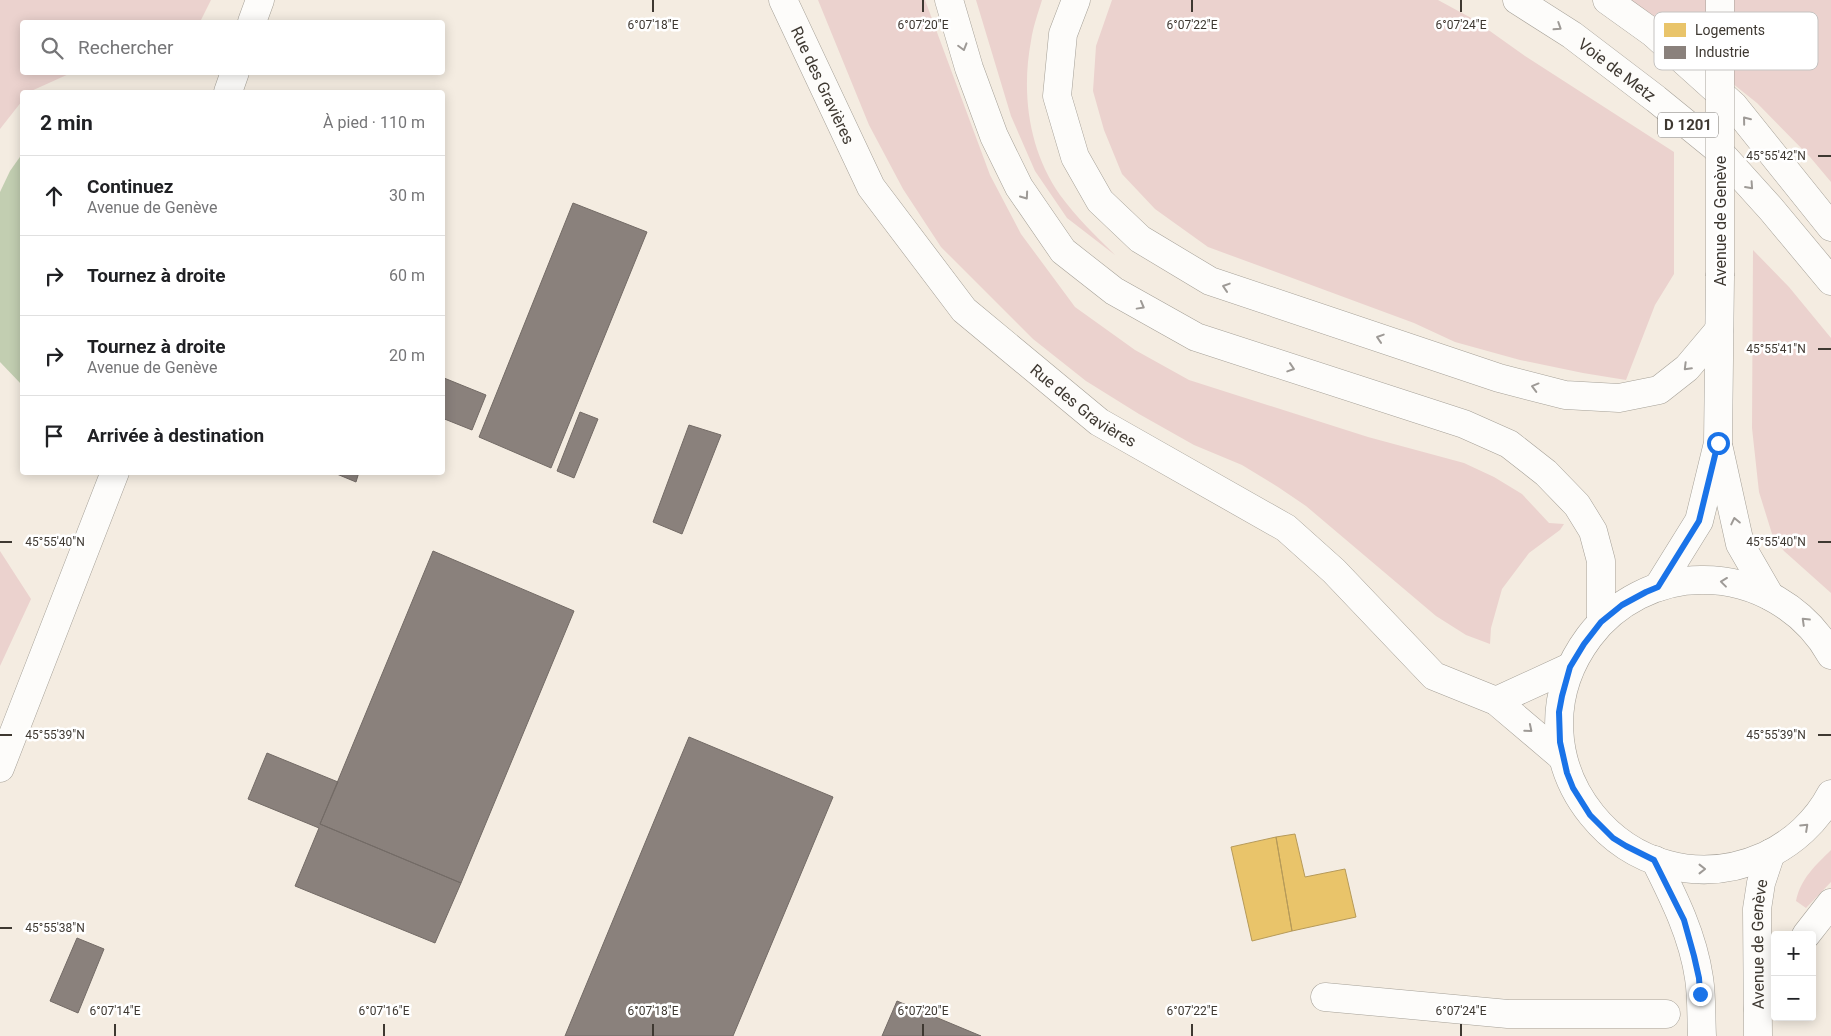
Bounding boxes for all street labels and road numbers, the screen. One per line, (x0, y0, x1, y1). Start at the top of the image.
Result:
street label: Rue des Gravières (787, 23, 858, 147)
street label: Voie de Metz (1574, 34, 1659, 105)
road number: D 1201 (1658, 112, 1718, 138)
street label: Avenue de Genève (1711, 156, 1730, 286)
street label: Rue des Gravières (1026, 360, 1140, 451)
street label: Avenue de Genève (1748, 878, 1771, 1009)

